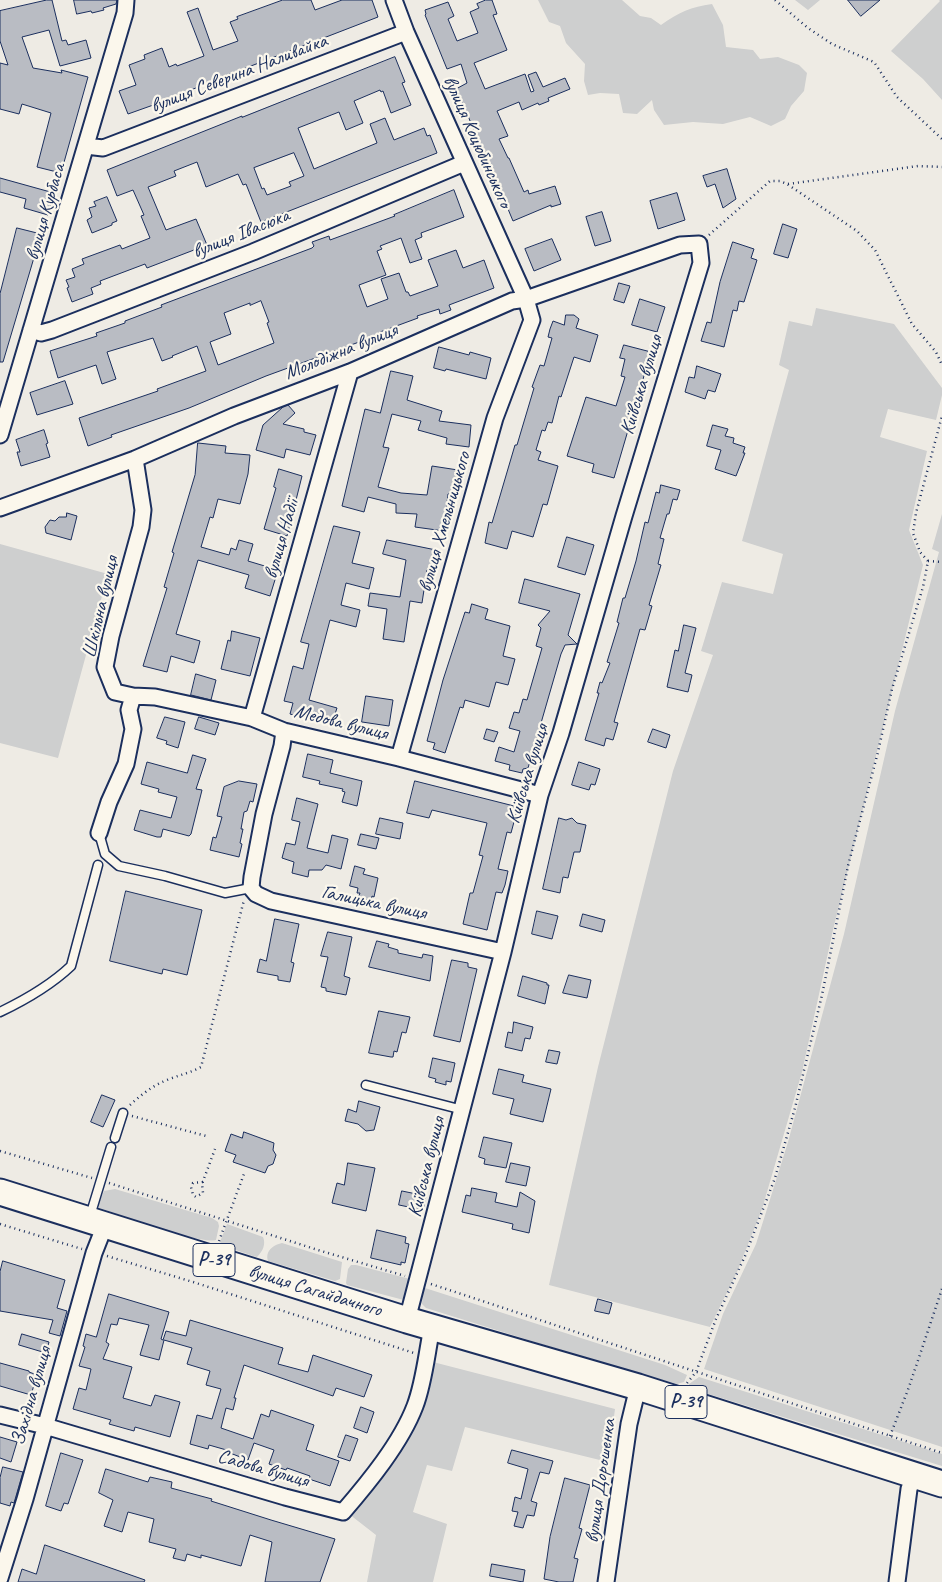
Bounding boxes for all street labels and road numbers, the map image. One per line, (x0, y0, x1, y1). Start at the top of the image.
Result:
street label: вулиця Северина Наливайка (147, 29, 331, 119)
street label: вулиця Коцюбинського (437, 72, 517, 212)
street label: вулиця Курбаса (21, 161, 71, 263)
street label: вулиця Івасюка (189, 204, 293, 264)
street label: Молодіжна вулиця (281, 318, 401, 386)
street label: Київська вулиця (616, 333, 668, 437)
street label: вулиця Хмельницького (414, 449, 476, 595)
street label: вулиця Надії (259, 496, 305, 582)
street label: Шкільна вулиця (78, 554, 124, 660)
street label: Медова вулиця (292, 700, 390, 746)
street label: Київська вулиця (502, 722, 554, 826)
street label: Галицька вулиця (319, 880, 429, 926)
street label: Київська вулиця (403, 1114, 451, 1220)
road number: Р-39 (193, 1244, 235, 1276)
street label: вулиця Сагайдачного (245, 1259, 385, 1323)
street label: Західна вулиця (6, 1344, 58, 1448)
road number: Р-39 (665, 1385, 707, 1418)
street label: вулиця Дорошенка (580, 1417, 622, 1545)
street label: Садова вулиця (215, 1445, 311, 1493)

